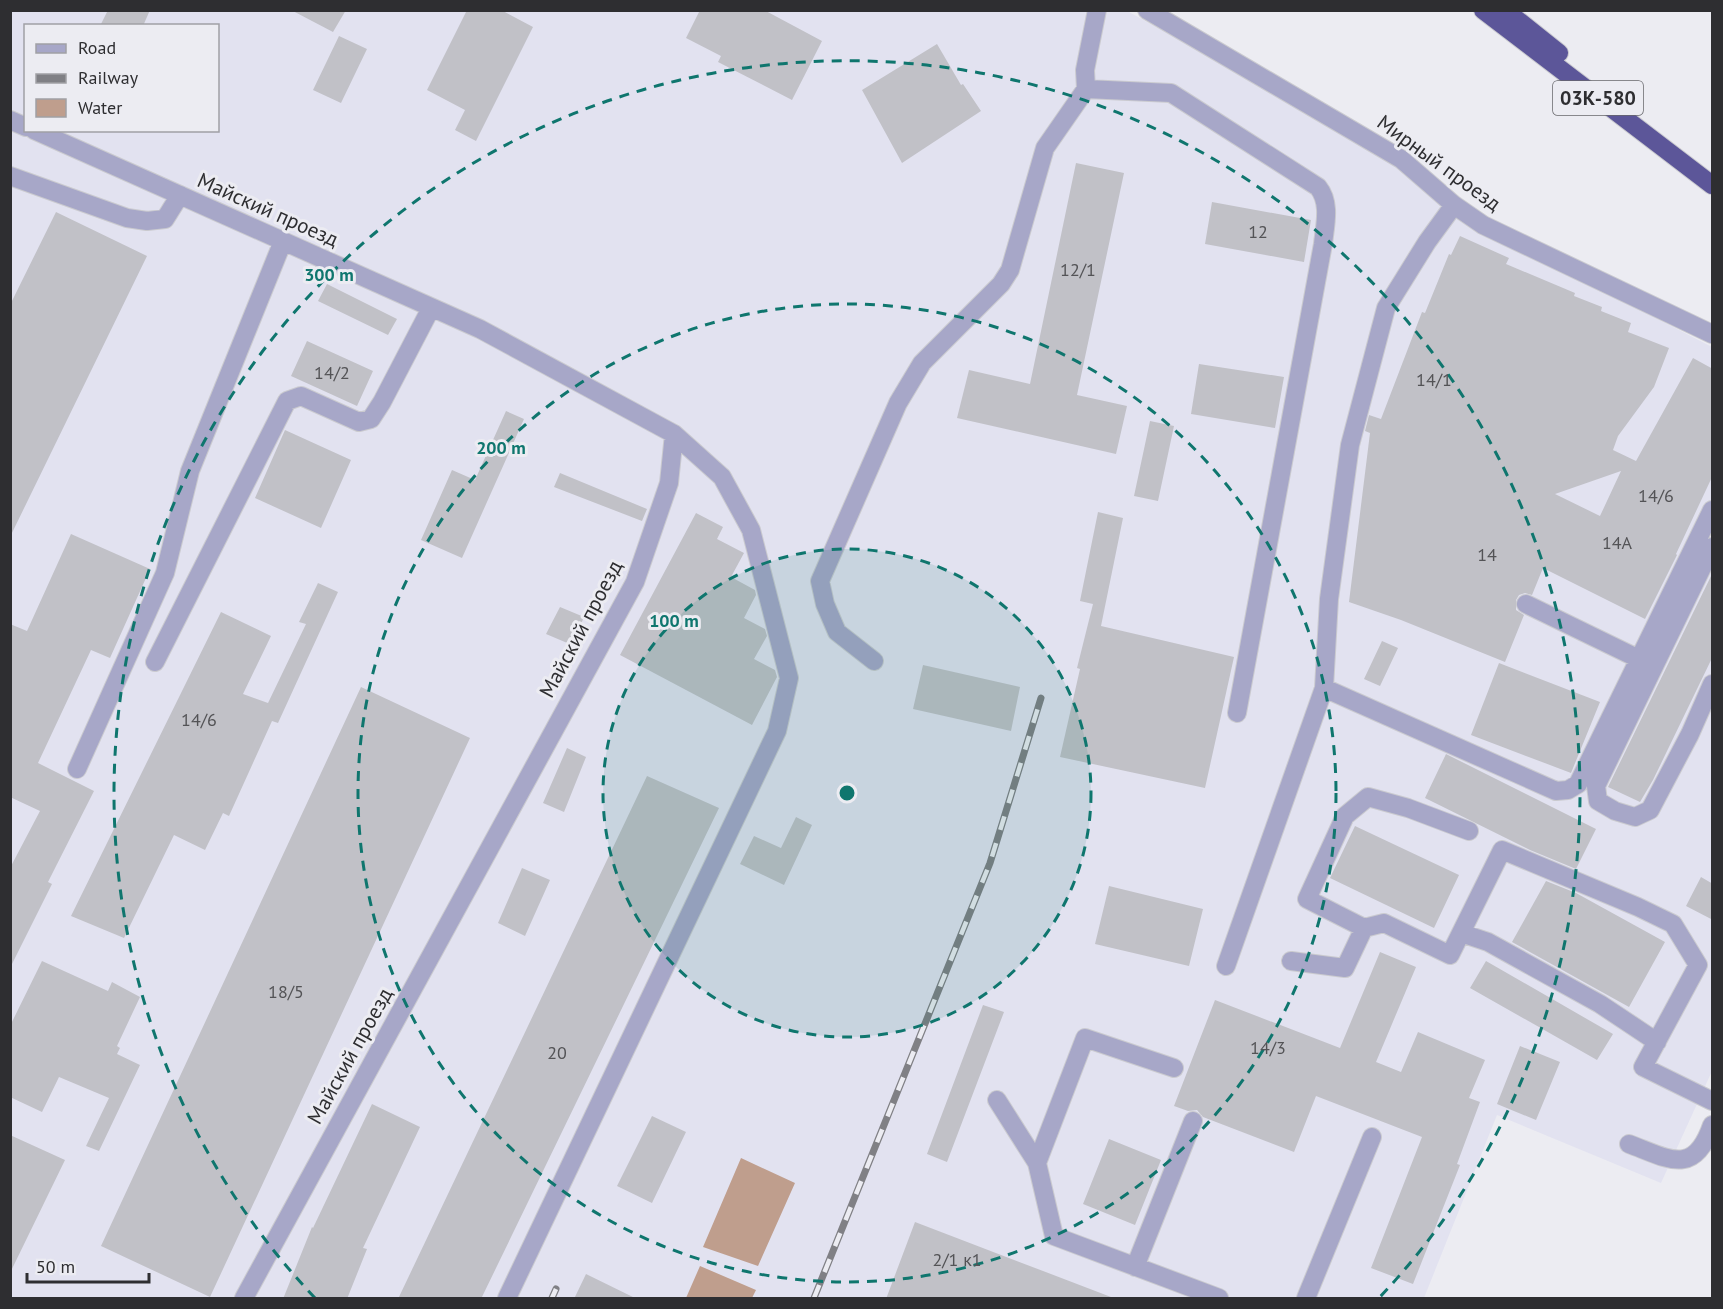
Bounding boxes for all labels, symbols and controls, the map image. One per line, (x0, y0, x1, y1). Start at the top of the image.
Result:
legend (24, 24, 219, 132)
text: Road (78, 36, 116, 59)
text: Railway (78, 66, 139, 89)
road number: 03К-580 (1553, 81, 1643, 115)
text: Water (78, 96, 122, 119)
street label: Мирный проезд (1372, 109, 1507, 217)
street label: Майский проезд (193, 166, 343, 253)
house number: 12 (1248, 220, 1268, 243)
house number: 12/1 (1060, 258, 1096, 281)
text: 300 m (304, 263, 354, 286)
house number: 14/2 (314, 361, 350, 384)
house number: 14/1 (1416, 368, 1452, 391)
text: 200 m (476, 436, 526, 459)
house number: 14/6 (1638, 484, 1674, 507)
house number: 14А (1602, 531, 1633, 554)
house number: 14 (1477, 543, 1497, 566)
street label: Майский проезд (533, 555, 628, 702)
text: 100 m (649, 609, 699, 632)
house number: 14/6 (181, 708, 217, 731)
centre of rings (837, 783, 857, 803)
house number: 18/5 (268, 980, 304, 1003)
street label: Майский проезд (301, 983, 398, 1129)
house number: 14/3 (1250, 1036, 1286, 1059)
house number: 20 (547, 1041, 567, 1064)
scale bar (27, 1246, 148, 1284)
house number: 2/1 к1 (932, 1248, 982, 1271)
text: 50 m (36, 1255, 75, 1278)

